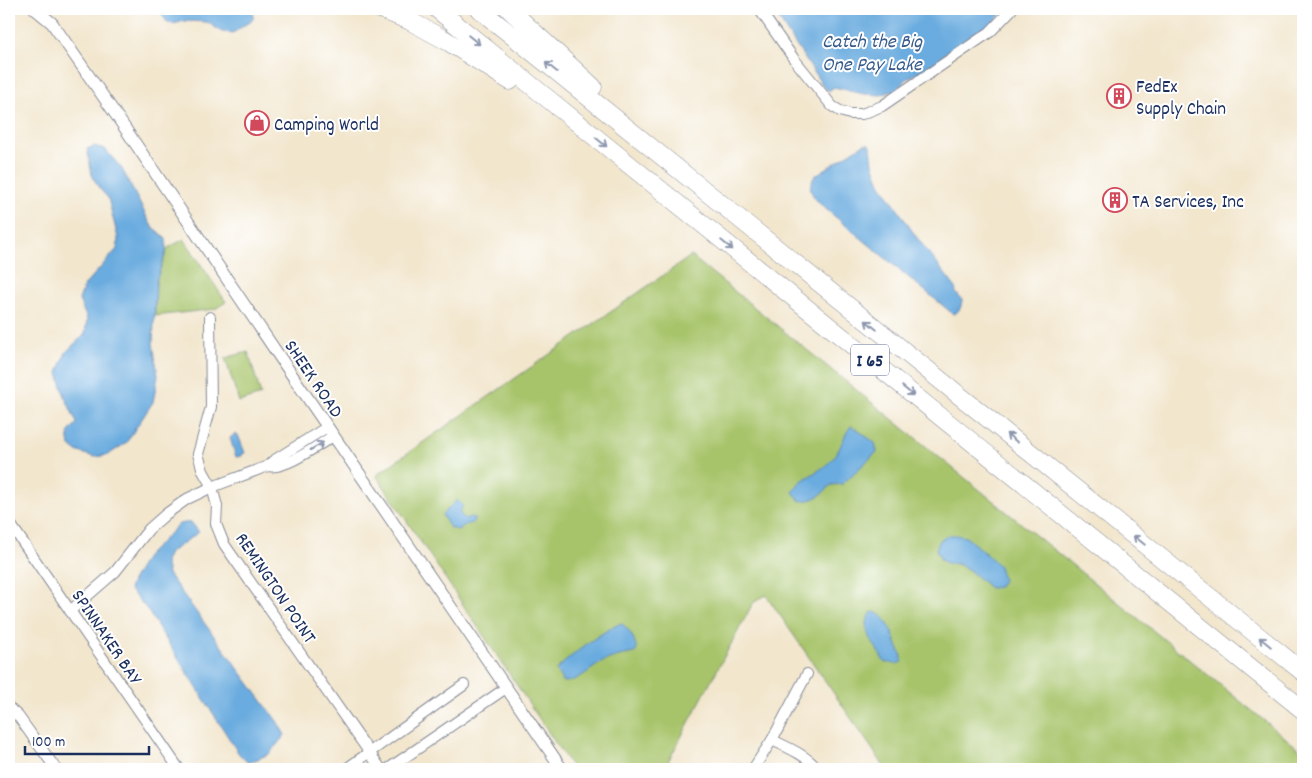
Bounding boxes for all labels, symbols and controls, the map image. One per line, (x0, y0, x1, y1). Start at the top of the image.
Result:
water label: Catch the Big One Pay Lake (822, 29, 923, 80)
one-way arrow (468, 35, 481, 46)
one-way arrow (544, 61, 557, 72)
place label: FedEx Supply Chain (1136, 75, 1226, 124)
building icon: FedEx Supply Chain (1106, 83, 1132, 109)
shop icon: Camping World (244, 110, 270, 136)
place label: Camping World (274, 113, 379, 140)
one-way arrow (594, 137, 607, 148)
building icon: TA Services, Inc (1102, 187, 1128, 213)
place label: TA Services, Inc (1132, 190, 1244, 217)
one-way arrow (720, 239, 733, 250)
one-way arrow (865, 320, 878, 331)
street label: SHEEK ROAD (276, 336, 348, 424)
road number: I 65 (851, 344, 889, 376)
one-way arrow (901, 385, 914, 396)
one-way arrow (1006, 433, 1019, 444)
one-way arrow (309, 440, 323, 450)
street label: REMINGTON POINT (227, 528, 321, 650)
one-way arrow (1132, 534, 1145, 545)
street label: SPINNAKER BAY (63, 585, 147, 692)
one-way arrow (1259, 636, 1272, 647)
scale bar (25, 723, 149, 755)
text: 100 m (32, 732, 65, 754)

